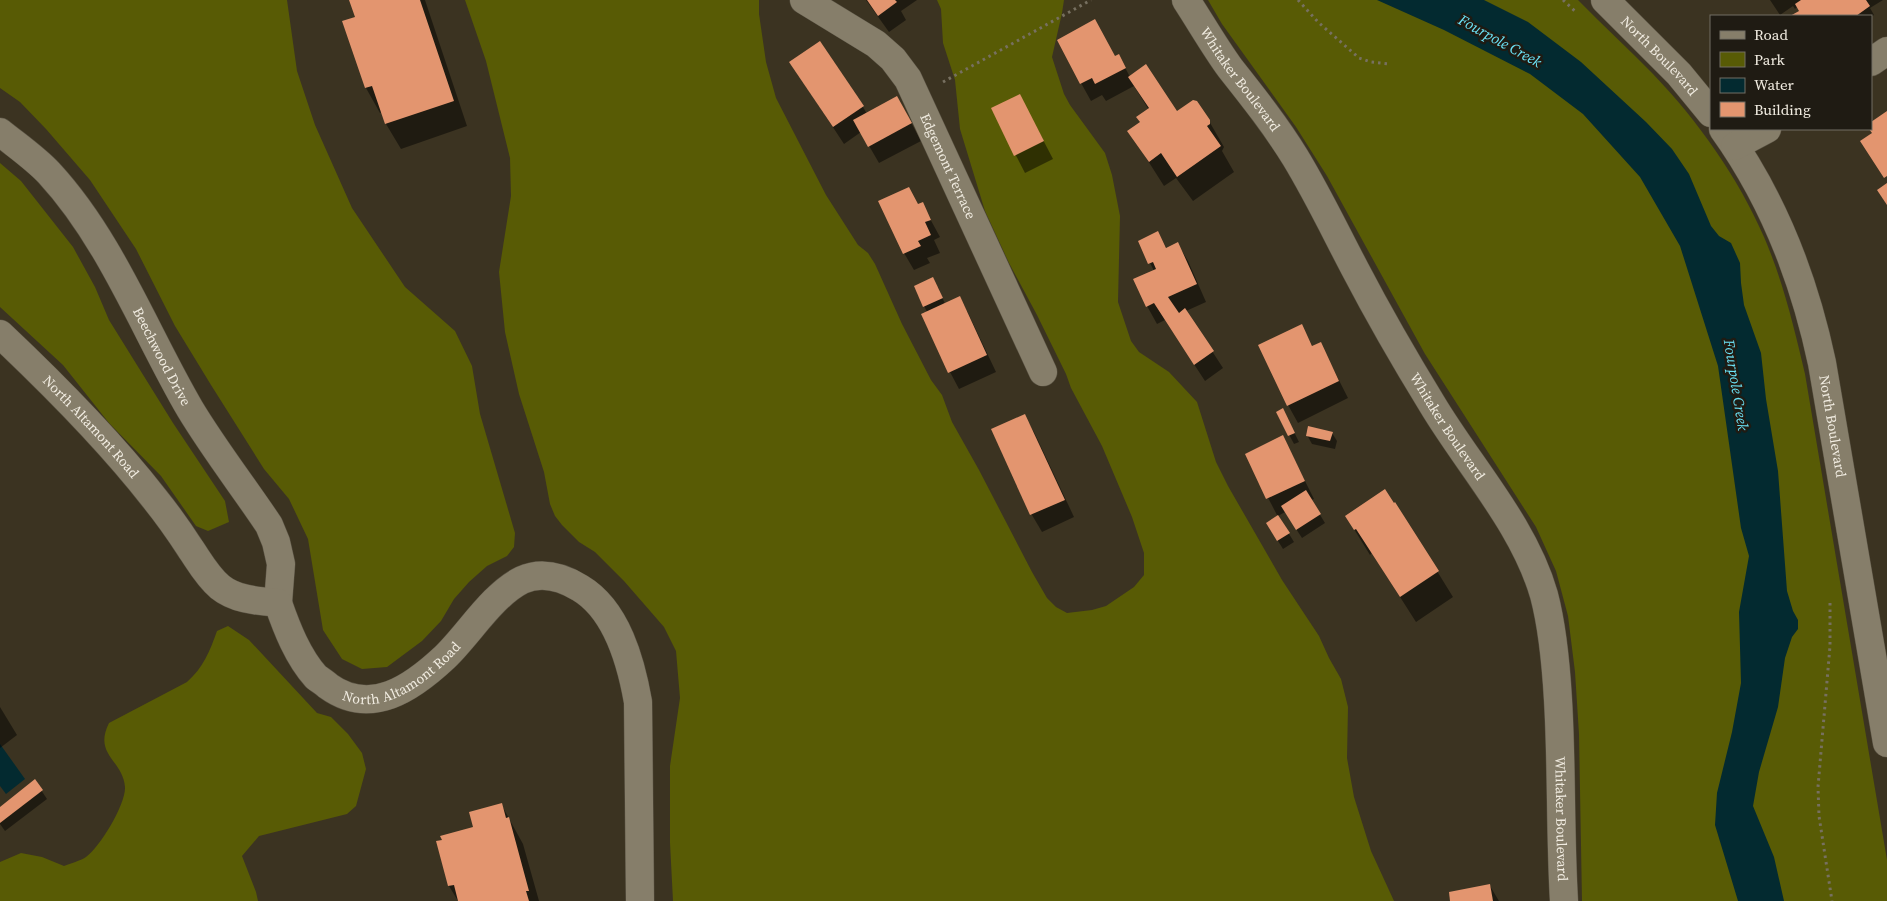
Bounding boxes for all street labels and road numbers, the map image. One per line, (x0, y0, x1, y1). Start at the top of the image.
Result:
street label: North Boulevard (1616, 11, 1703, 100)
street label: Whitaker Boulevard (1195, 23, 1285, 135)
street label: Edgemont Terrace (915, 110, 981, 222)
street label: Beechwood Drive (128, 304, 196, 409)
street label: Whitaker Boulevard (1405, 369, 1490, 484)
street label: North Altamont Road (38, 371, 144, 482)
street label: North Boulevard (1814, 373, 1851, 479)
street label: North Altamont Road (340, 637, 465, 709)
street label: Whitaker Boulevard (1550, 756, 1573, 882)

